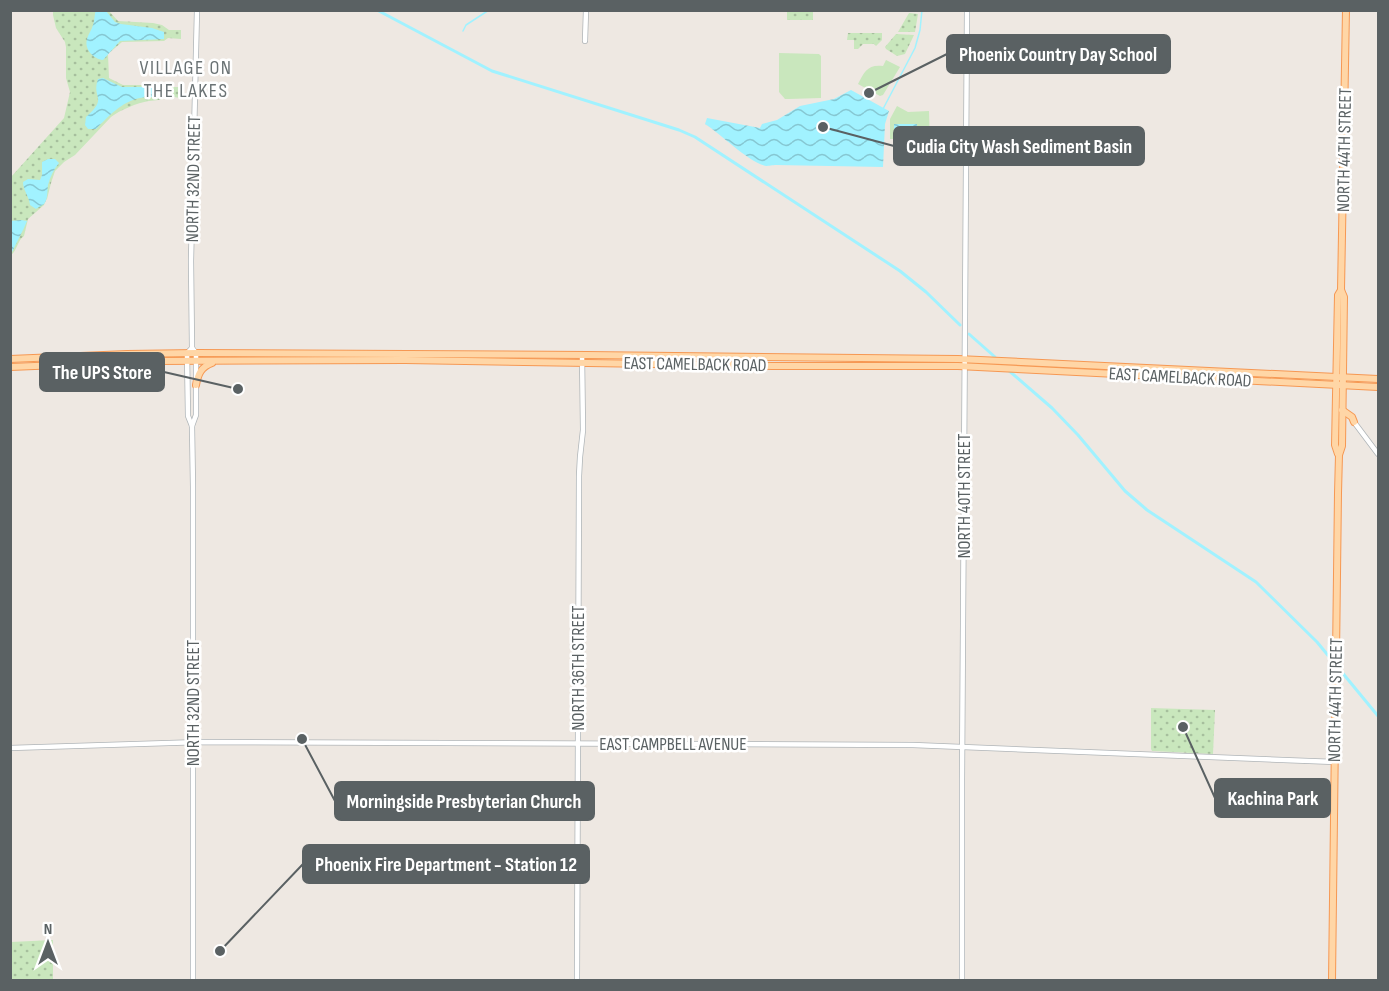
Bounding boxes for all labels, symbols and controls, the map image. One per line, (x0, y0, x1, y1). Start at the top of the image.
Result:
callout: Phoenix Country Day School (947, 35, 1170, 73)
text: Phoenix Country Day School (959, 43, 1157, 67)
district label: VILLAGE ON THE LAKES (140, 56, 232, 103)
street label: NORTH 44TH STREET (1333, 88, 1356, 212)
street label: NORTH 32ND STREET (182, 116, 205, 243)
callout: Cudia City Wash Sediment Basin (894, 127, 1144, 165)
text: Cudia City Wash Sediment Basin (906, 135, 1132, 159)
callout: The UPS Store (40, 353, 164, 391)
street label: EAST CAMELBACK ROAD (623, 353, 767, 376)
text: The UPS Store (52, 361, 152, 385)
street label: EAST CAMELBACK ROAD (1108, 363, 1252, 392)
street label: NORTH 40TH STREET (954, 433, 975, 559)
street label: NORTH 36TH STREET (568, 605, 589, 731)
street label: NORTH 44TH STREET (1324, 638, 1347, 762)
street label: NORTH 32ND STREET (183, 640, 204, 766)
street label: EAST CAMPBELL AVENUE (599, 734, 747, 755)
callout: Kachina Park (1215, 779, 1330, 817)
callout: Morningside Presbyterian Church (335, 782, 594, 820)
text: Kachina Park (1227, 787, 1319, 811)
text: Morningside Presbyterian Church (347, 790, 581, 814)
callout: Phoenix Fire Department - Station 12 (303, 845, 589, 883)
text: Phoenix Fire Department - Station 12 (315, 853, 577, 877)
north arrow (18, 913, 78, 973)
text: N (44, 920, 52, 939)

